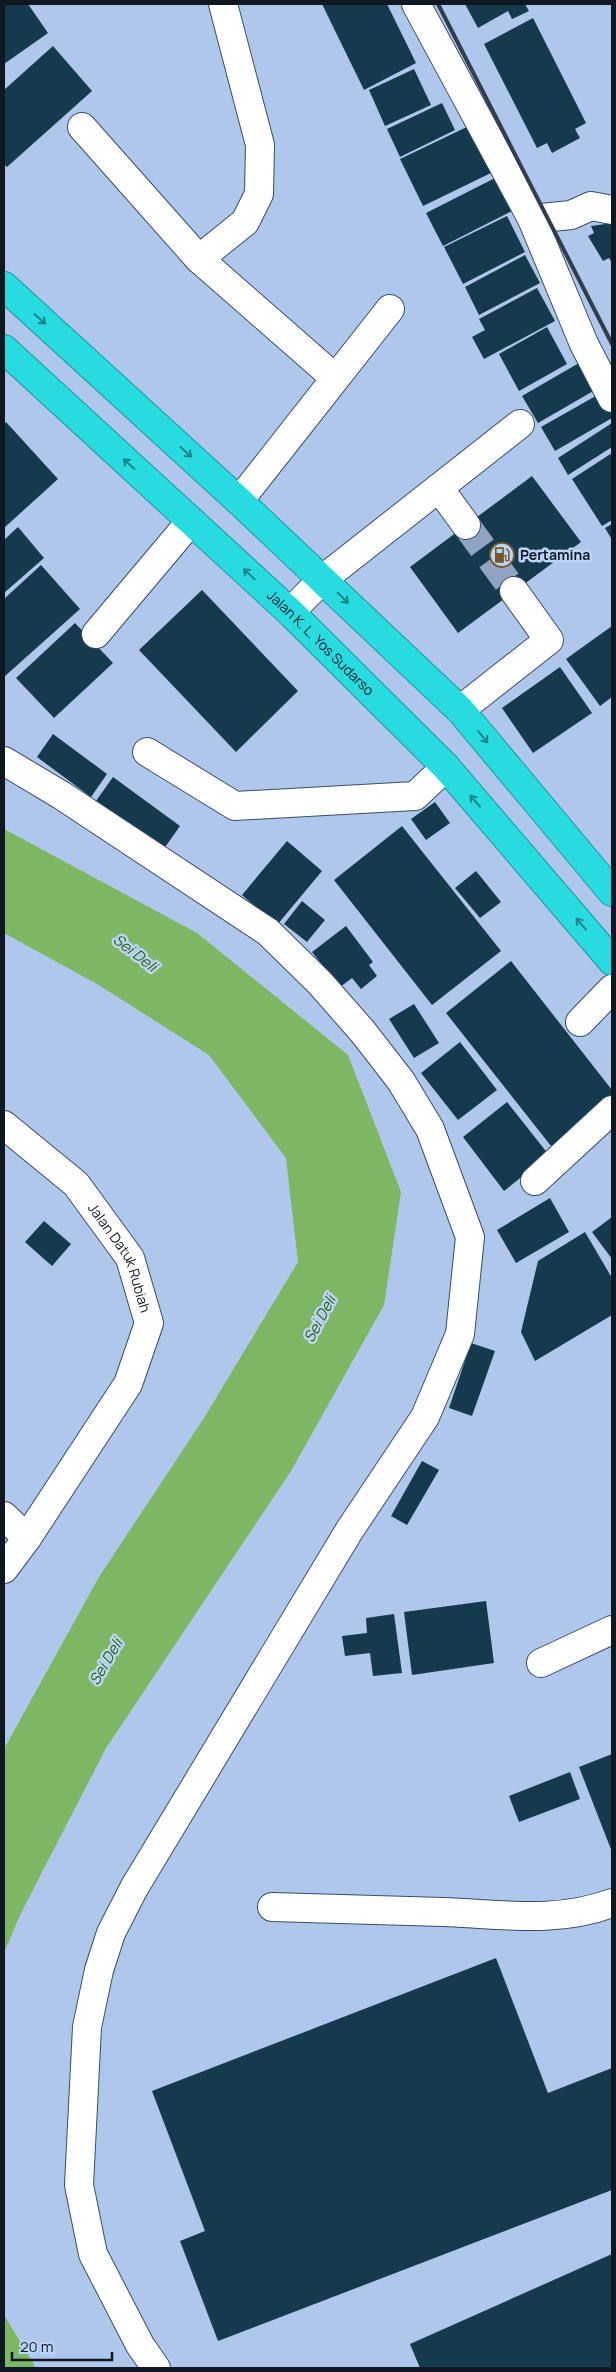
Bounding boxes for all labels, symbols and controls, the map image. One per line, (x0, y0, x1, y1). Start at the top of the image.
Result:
one-way arrow (33, 313, 46, 324)
one-way arrow (179, 446, 192, 458)
one-way arrow (123, 458, 136, 470)
fuel station icon: Pertamina (489, 542, 515, 568)
place label: Pertamina (520, 545, 590, 564)
one-way arrow (243, 568, 256, 580)
street label: Jalan K. L. Yos Sudarso (263, 586, 379, 699)
one-way arrow (337, 592, 349, 604)
one-way arrow (477, 731, 488, 744)
one-way arrow (469, 794, 480, 807)
one-way arrow (575, 918, 586, 931)
water label: Sei Deli (109, 929, 164, 978)
street label: Jalan Datuk Rubiah (84, 1199, 155, 1315)
water label: Sei Deli (298, 1289, 342, 1346)
water label: Sei Deli (84, 1633, 128, 1689)
scale bar (12, 2330, 112, 2362)
text: 20 m (20, 2336, 53, 2357)

